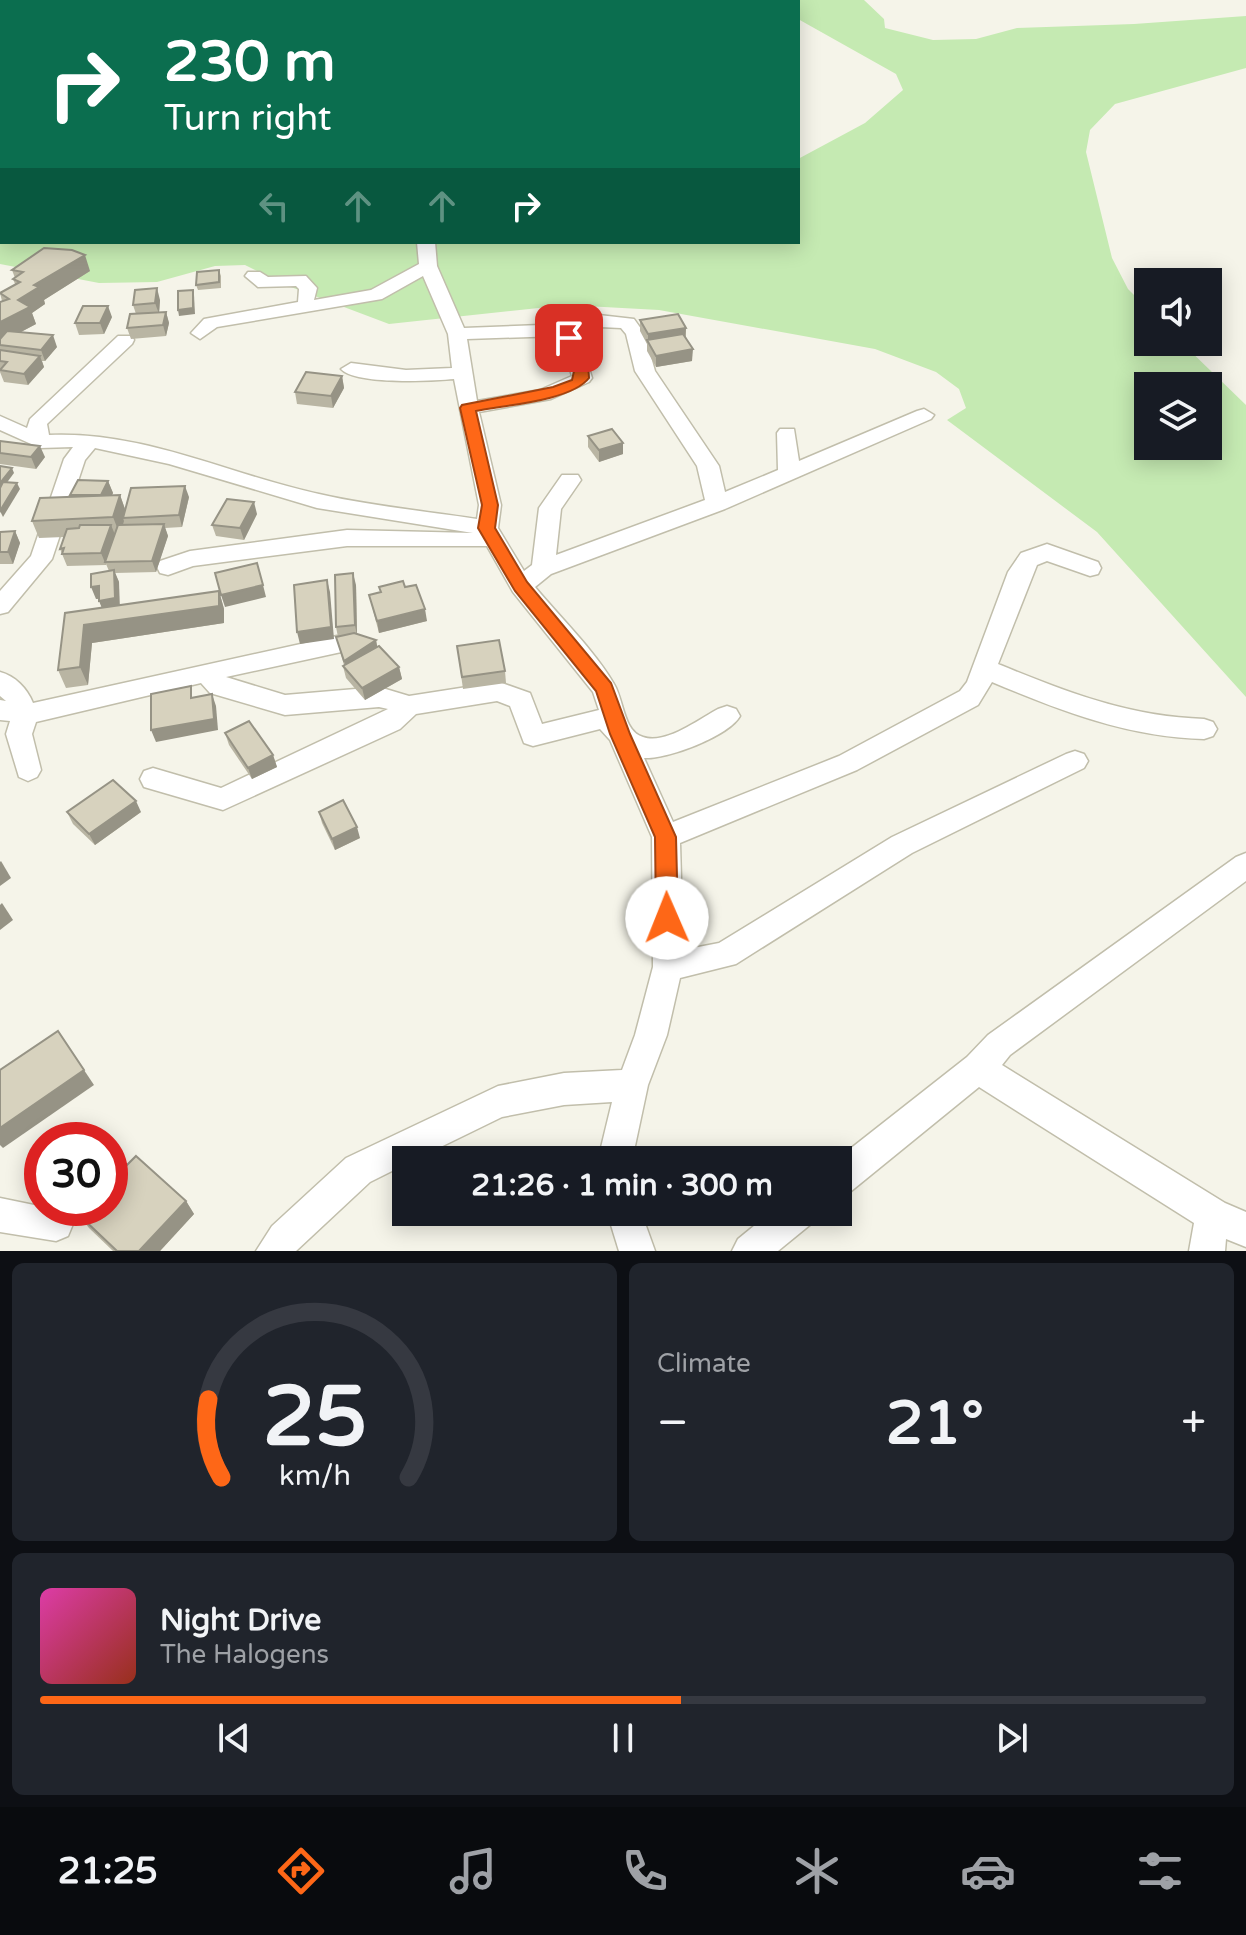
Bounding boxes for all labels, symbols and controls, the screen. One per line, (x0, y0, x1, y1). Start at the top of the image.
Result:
text: 230 m (164, 29, 335, 96)
icon: right (32, 32, 136, 136)
text: Turn right (164, 97, 331, 140)
icon: left (252, 184, 296, 228)
icon: ahead (336, 184, 380, 228)
icon: ahead (420, 184, 464, 228)
icon: right (504, 184, 548, 228)
map controls (1134, 268, 1222, 460)
button: sound (1134, 268, 1222, 356)
pin (535, 304, 603, 372)
icon: arrive (547, 316, 591, 360)
button: layers (1134, 372, 1222, 460)
position arrow (625, 876, 709, 960)
speed limit sign: 30 (24, 1122, 128, 1226)
text: 21:26 · 1 min · 300 m (471, 1167, 773, 1204)
text: Climate (657, 1348, 751, 1379)
text: 25 (262, 1368, 367, 1468)
text: 21° (886, 1388, 984, 1460)
text: − (657, 1397, 688, 1450)
text: + (1181, 1397, 1206, 1450)
text: km/h (279, 1459, 350, 1493)
text: Night Drive (160, 1602, 321, 1639)
text: The Halogens (160, 1639, 329, 1670)
icon: previous (212, 1716, 256, 1760)
icon: pause (601, 1716, 645, 1760)
icon: next (990, 1716, 1034, 1760)
icon: directions (273, 1843, 329, 1899)
icon: music (445, 1843, 501, 1899)
icon: phone (617, 1843, 673, 1899)
icon: climate (789, 1843, 845, 1899)
icon: car (960, 1843, 1016, 1899)
icon: filters (1132, 1843, 1188, 1899)
text: 21:25 (58, 1850, 158, 1893)

